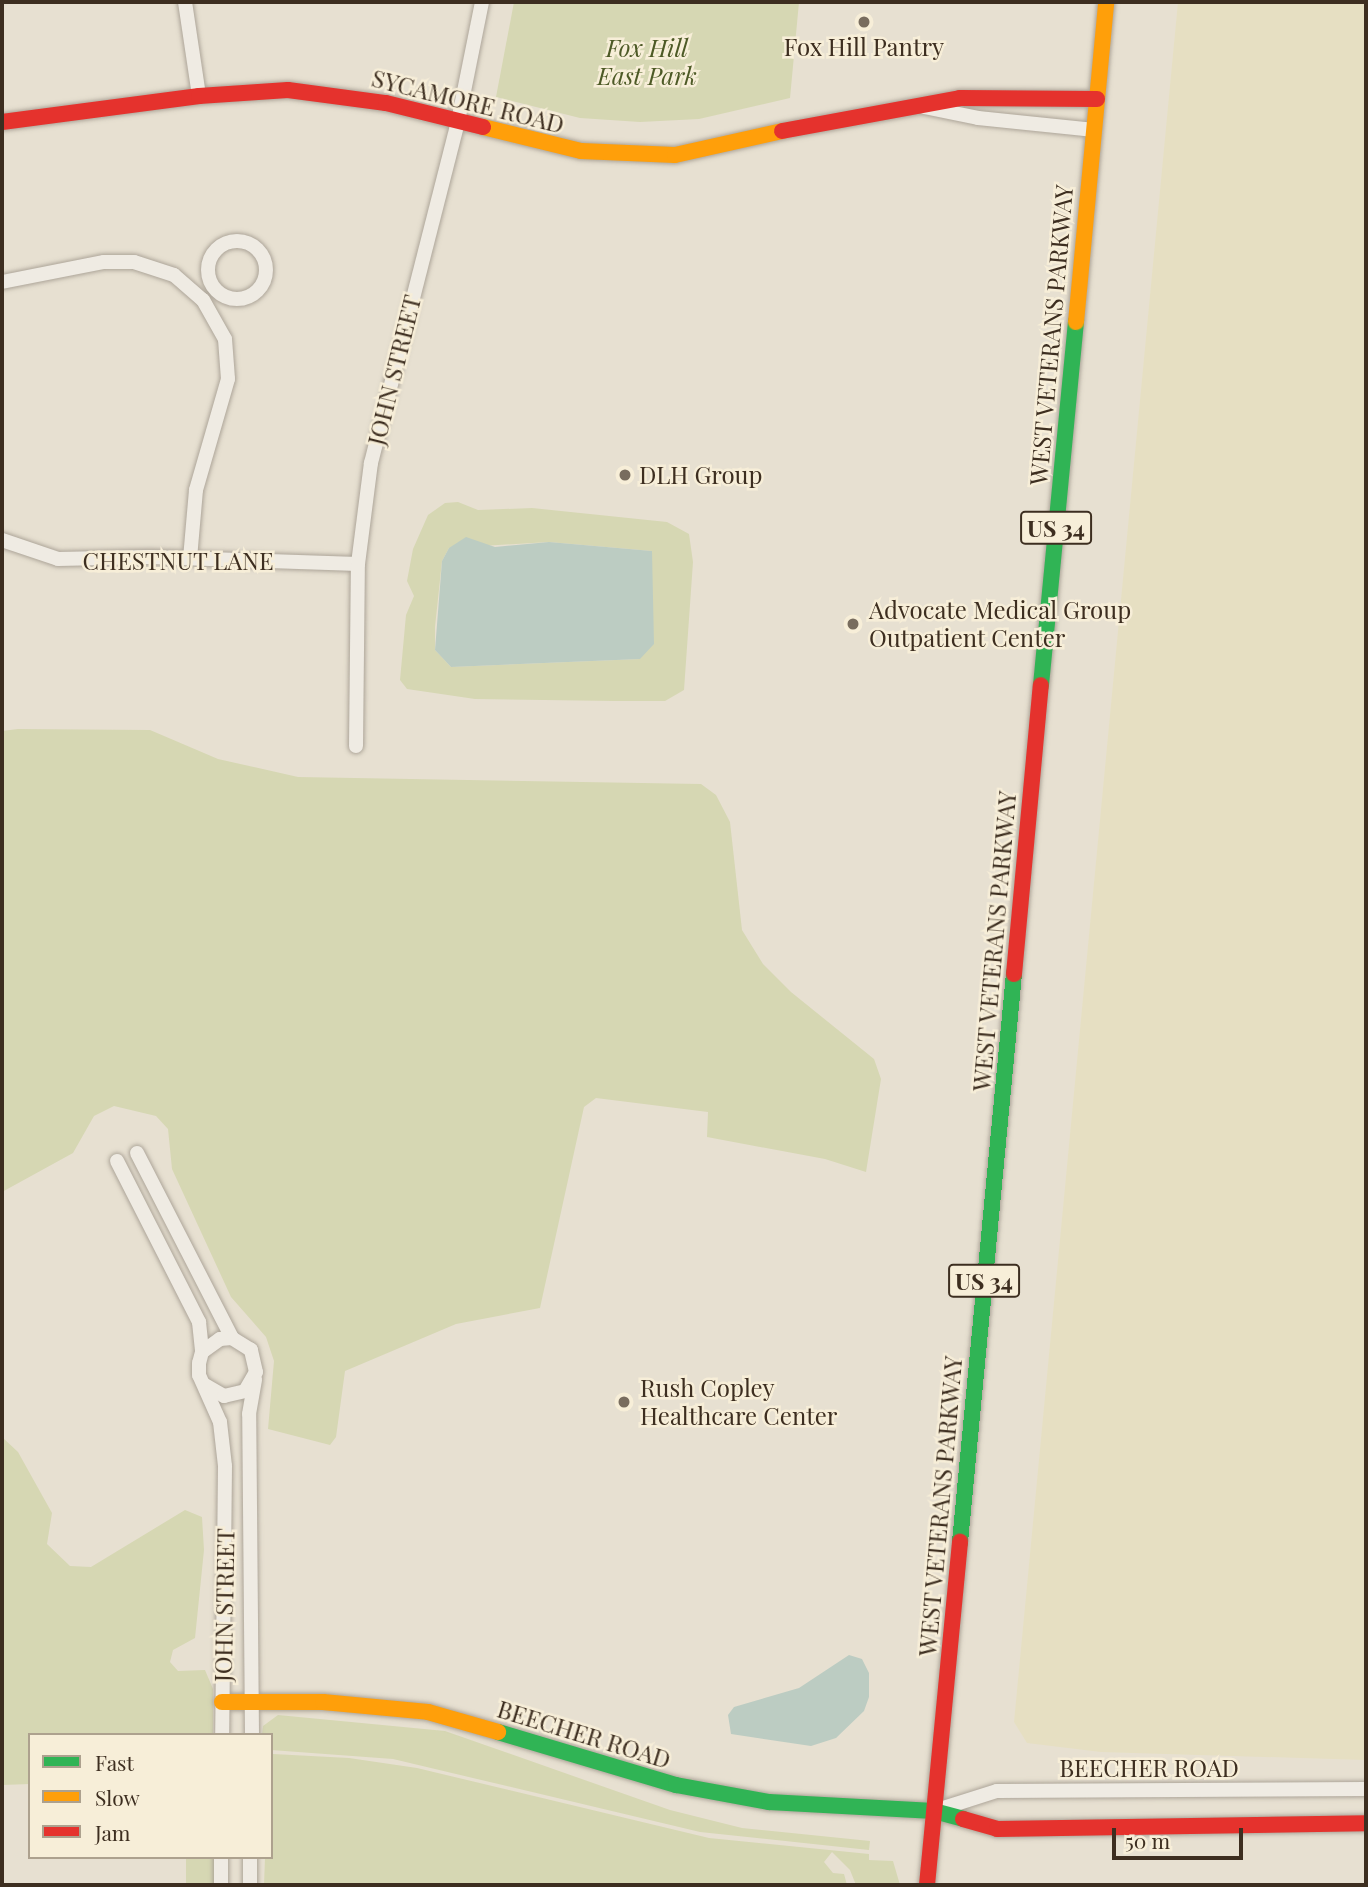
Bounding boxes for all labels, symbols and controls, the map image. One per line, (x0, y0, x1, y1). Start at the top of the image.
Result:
marker: Fox Hill Pantry (856, 14, 872, 30)
place label: Fox Hill Pantry (784, 33, 944, 61)
park label: Fox Hill East Park (597, 34, 697, 90)
street label: SYCAMORE ROAD (369, 63, 567, 139)
street label: WEST VETERANS PARKWAY (1023, 183, 1079, 487)
street label: JOHN STREET (361, 292, 427, 448)
place label: DLH Group (639, 461, 763, 489)
marker: DLH Group (617, 467, 633, 483)
road number: US 34 (1019, 508, 1093, 548)
street label: CHESTNUT LANE (82, 547, 274, 575)
place label: Advocate Medical Group Outpatient Center (869, 596, 1131, 652)
marker: Advocate Medical Group Outpatient Center (843, 614, 863, 634)
street label: WEST VETERANS PARKWAY (966, 789, 1022, 1093)
road number: US 34 (947, 1262, 1021, 1300)
street label: WEST VETERANS PARKWAY (912, 1354, 968, 1658)
place label: Rush Copley Healthcare Center (640, 1374, 838, 1430)
marker: Rush Copley Healthcare Center (614, 1392, 634, 1412)
street label: JOHN STREET (208, 1528, 240, 1682)
street label: BEECHER ROAD (494, 1694, 674, 1774)
legend (28, 1733, 273, 1859)
text: Fast (95, 1748, 134, 1776)
street label: BEECHER ROAD (1059, 1754, 1239, 1782)
text: Slow (95, 1783, 140, 1811)
scale bar (1116, 1814, 1247, 1858)
text: Jam (95, 1818, 131, 1846)
text: 50 m (1125, 1826, 1170, 1854)

